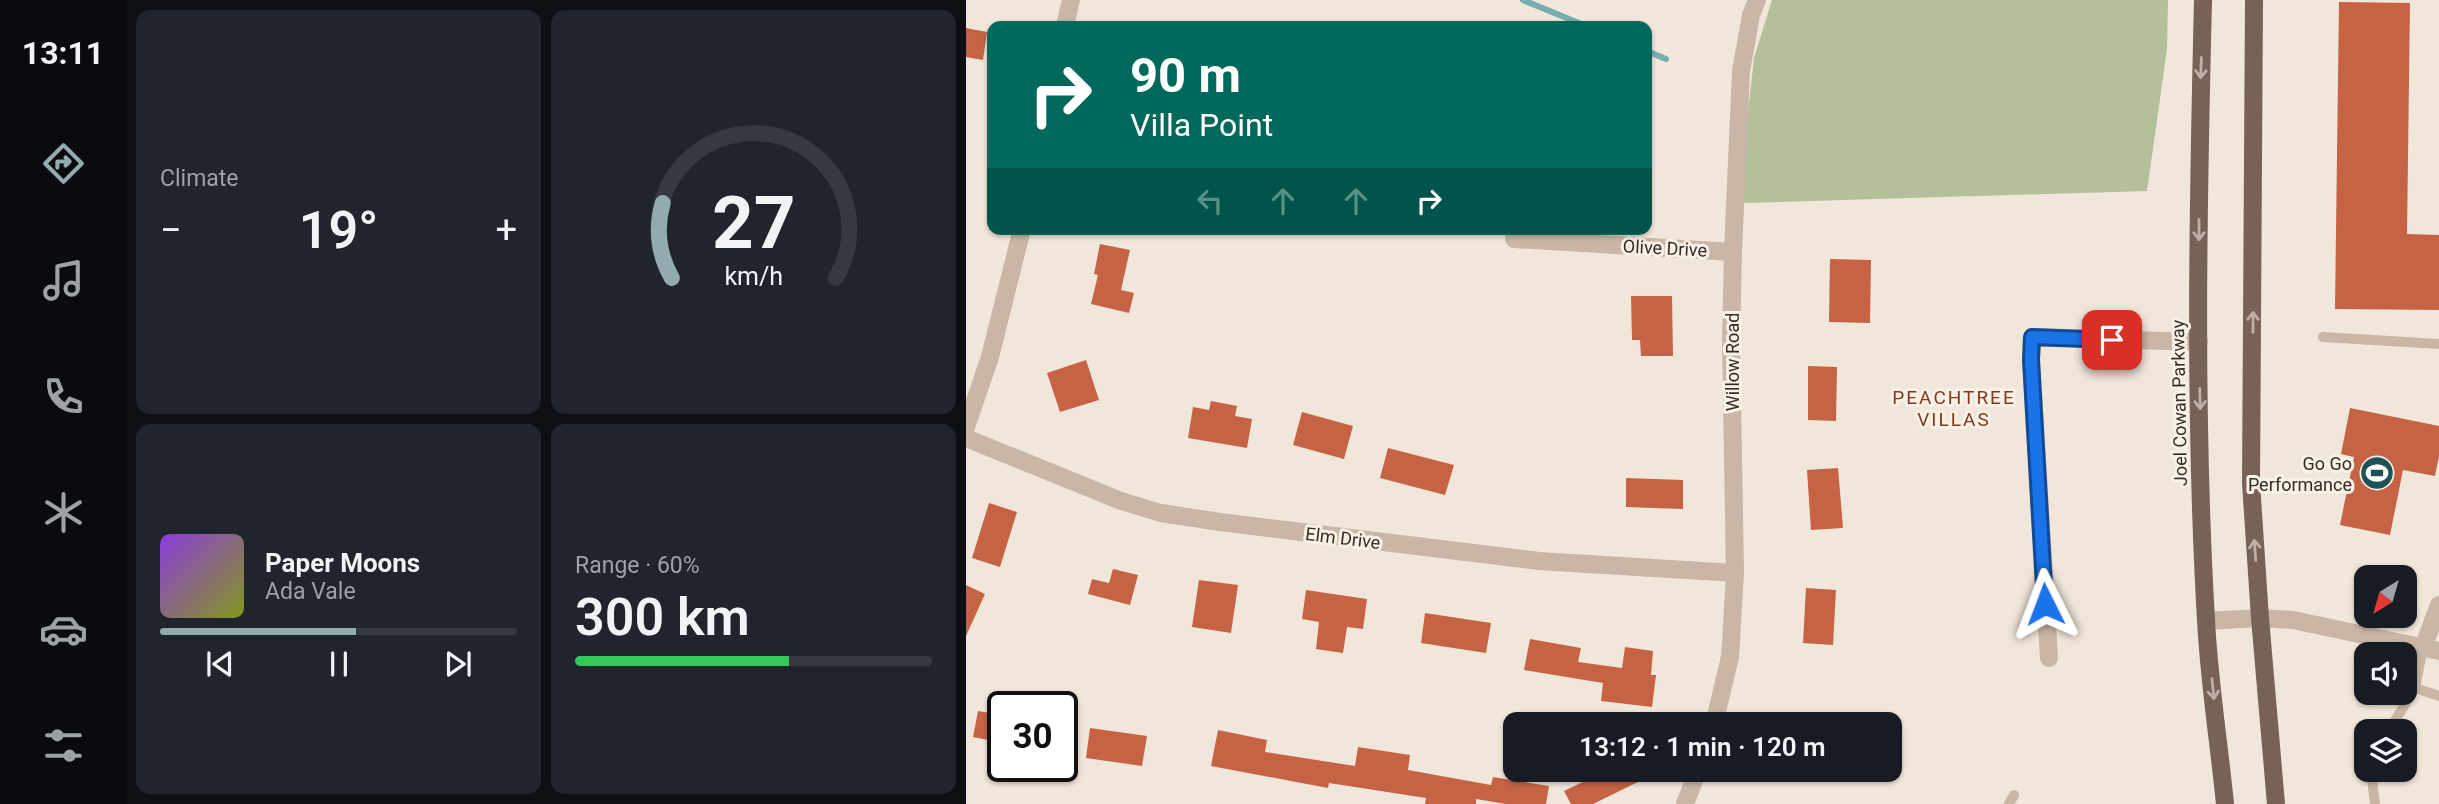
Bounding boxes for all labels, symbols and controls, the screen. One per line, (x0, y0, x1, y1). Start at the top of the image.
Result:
text: 13:11 (22, 34, 104, 72)
text: 90 m (1130, 47, 1241, 104)
icon: right (1015, 49, 1106, 140)
one-way arrow (2195, 56, 2208, 79)
text: Villa Point (1130, 106, 1273, 144)
icon: directions (39, 139, 88, 188)
text: Climate (160, 165, 239, 192)
text: 27 (712, 180, 795, 266)
icon: left (1191, 182, 1229, 220)
icon: ahead (1264, 182, 1302, 220)
icon: ahead (1337, 182, 1375, 220)
icon: right (1410, 182, 1448, 220)
text: 19° (299, 200, 378, 261)
text: − (160, 208, 182, 252)
text: + (495, 208, 517, 252)
one-way arrow (2192, 218, 2206, 241)
street label: Olive Drive (1622, 235, 1708, 261)
icon: music (39, 256, 88, 305)
text: km/h (724, 262, 783, 291)
pin (2082, 310, 2142, 370)
one-way arrow (2246, 311, 2260, 334)
street label: Willow Road (1722, 313, 1743, 411)
street label: Joel Cowan Parkway (2167, 319, 2191, 486)
icon: arrive (2093, 321, 2131, 359)
icon: phone (39, 372, 88, 421)
district label: PEACHTREE VILLAS (1892, 386, 2016, 431)
one-way arrow (2193, 388, 2207, 411)
place label: Go Go Performance (2248, 453, 2352, 495)
sports icon: Go Go Performance (2358, 454, 2396, 492)
icon: climate (39, 488, 88, 537)
street label: Elm Drive (1304, 523, 1382, 553)
one-way arrow (2248, 539, 2261, 561)
text: Paper Moons (265, 548, 420, 578)
text: Range · 60% (575, 552, 700, 579)
north arrow (2354, 565, 2417, 628)
map controls (2354, 565, 2417, 782)
position arrow (2008, 567, 2082, 641)
text: Ada Vale (265, 578, 356, 605)
text: 300 km (575, 587, 750, 648)
icon: car (39, 605, 88, 654)
button: sound (2354, 642, 2417, 705)
icon: previous (201, 645, 239, 683)
icon: pause (320, 645, 358, 683)
icon: next (439, 645, 477, 683)
one-way arrow (2207, 677, 2220, 700)
speed limit sign: 30 (987, 691, 1078, 782)
button: layers (2354, 719, 2417, 782)
icon: filters (39, 721, 88, 770)
text: 13:12 · 1 min · 120 m (1579, 732, 1826, 762)

